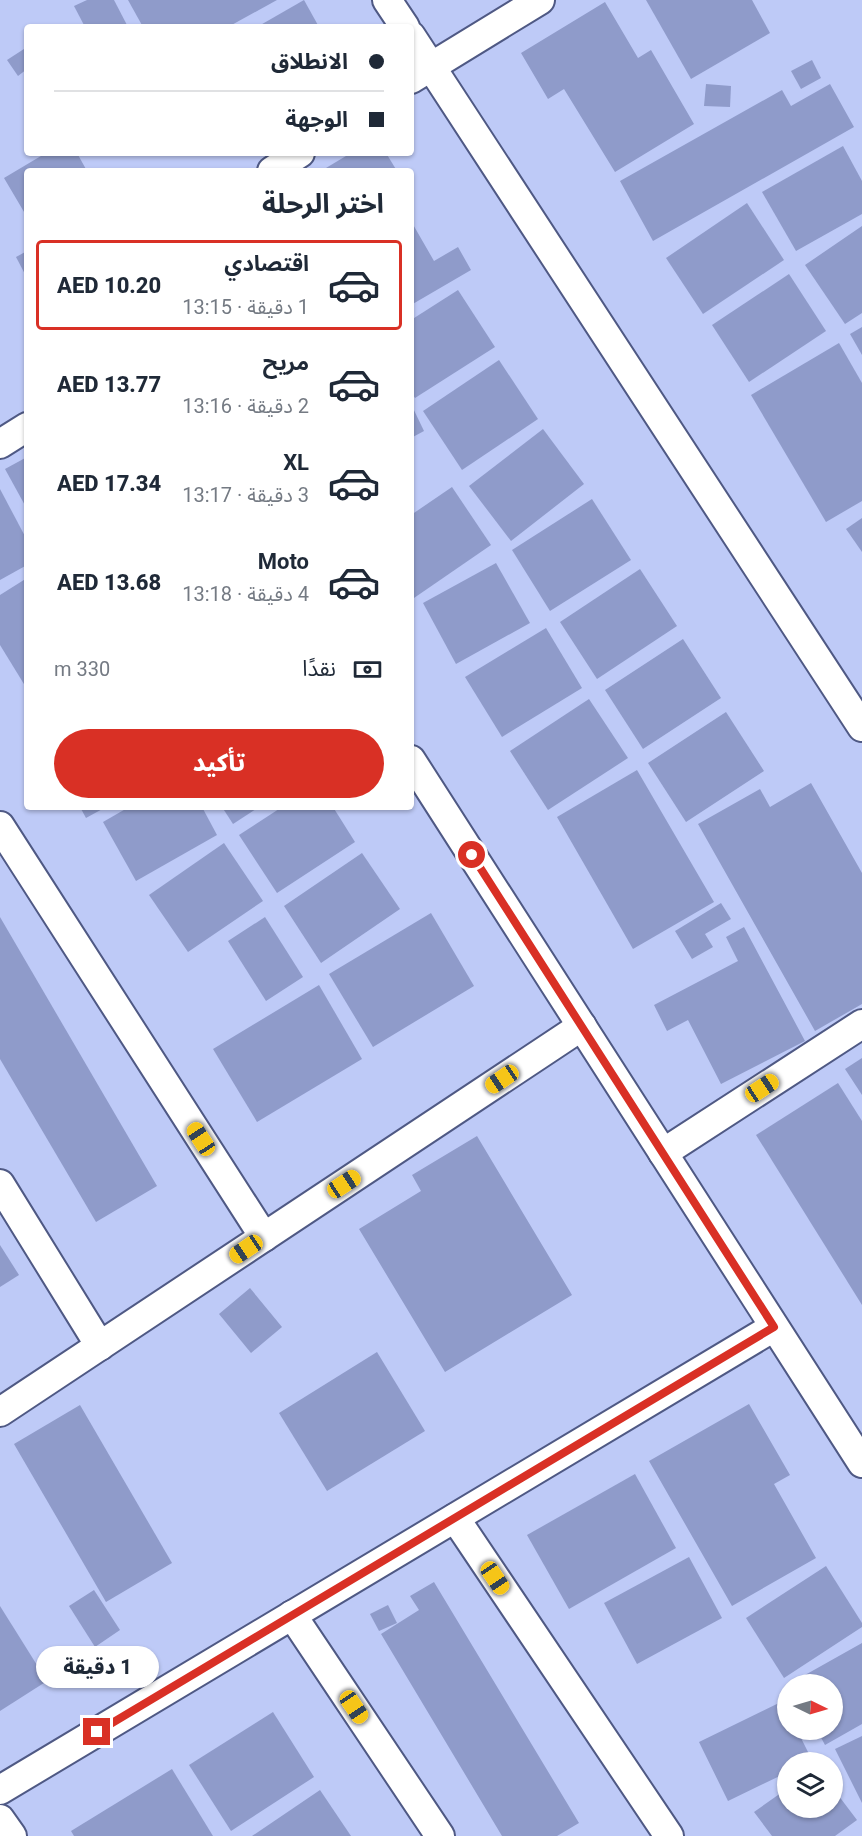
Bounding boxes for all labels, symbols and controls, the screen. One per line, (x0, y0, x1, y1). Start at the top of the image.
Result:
text: الانطلاق (271, 49, 348, 74)
text: الوجهة (285, 107, 348, 132)
text: اختر الرحلة (262, 188, 384, 220)
text: اقتصادي (224, 251, 309, 276)
icon: car (327, 258, 381, 312)
text: AED 10.20 (57, 273, 161, 298)
text: 1 دقيقة · 13:15 (182, 295, 309, 319)
text: مريح (263, 350, 309, 375)
icon: car (327, 357, 381, 411)
text: AED 13.77 (57, 372, 161, 397)
text: 2 دقيقة · 13:16 (182, 394, 309, 418)
text: XL (283, 450, 309, 475)
icon: car (327, 456, 381, 510)
text: AED 17.34 (57, 471, 161, 496)
text: 3 دقيقة · 13:17 (182, 483, 309, 507)
text: Moto (258, 549, 309, 574)
icon: car (327, 555, 381, 609)
text: AED 13.68 (57, 570, 161, 595)
text: 4 دقيقة · 13:18 (182, 582, 309, 606)
icon: cash (351, 653, 384, 686)
text: نقدًا (302, 656, 336, 681)
text: 330 m (54, 657, 110, 681)
button: تأكيد (54, 729, 384, 798)
route start (458, 841, 485, 868)
car (482, 1061, 522, 1097)
car (742, 1071, 782, 1105)
car (184, 1119, 218, 1159)
car (324, 1167, 364, 1201)
car (226, 1231, 266, 1267)
car (477, 1558, 513, 1598)
callout: 1 دقيقة (36, 1645, 158, 1687)
text: 1 دقيقة (63, 1655, 132, 1679)
north arrow (777, 1674, 843, 1740)
map controls (777, 1674, 843, 1818)
car (336, 1687, 372, 1727)
route end (83, 1718, 110, 1745)
button: layers (777, 1752, 843, 1818)

